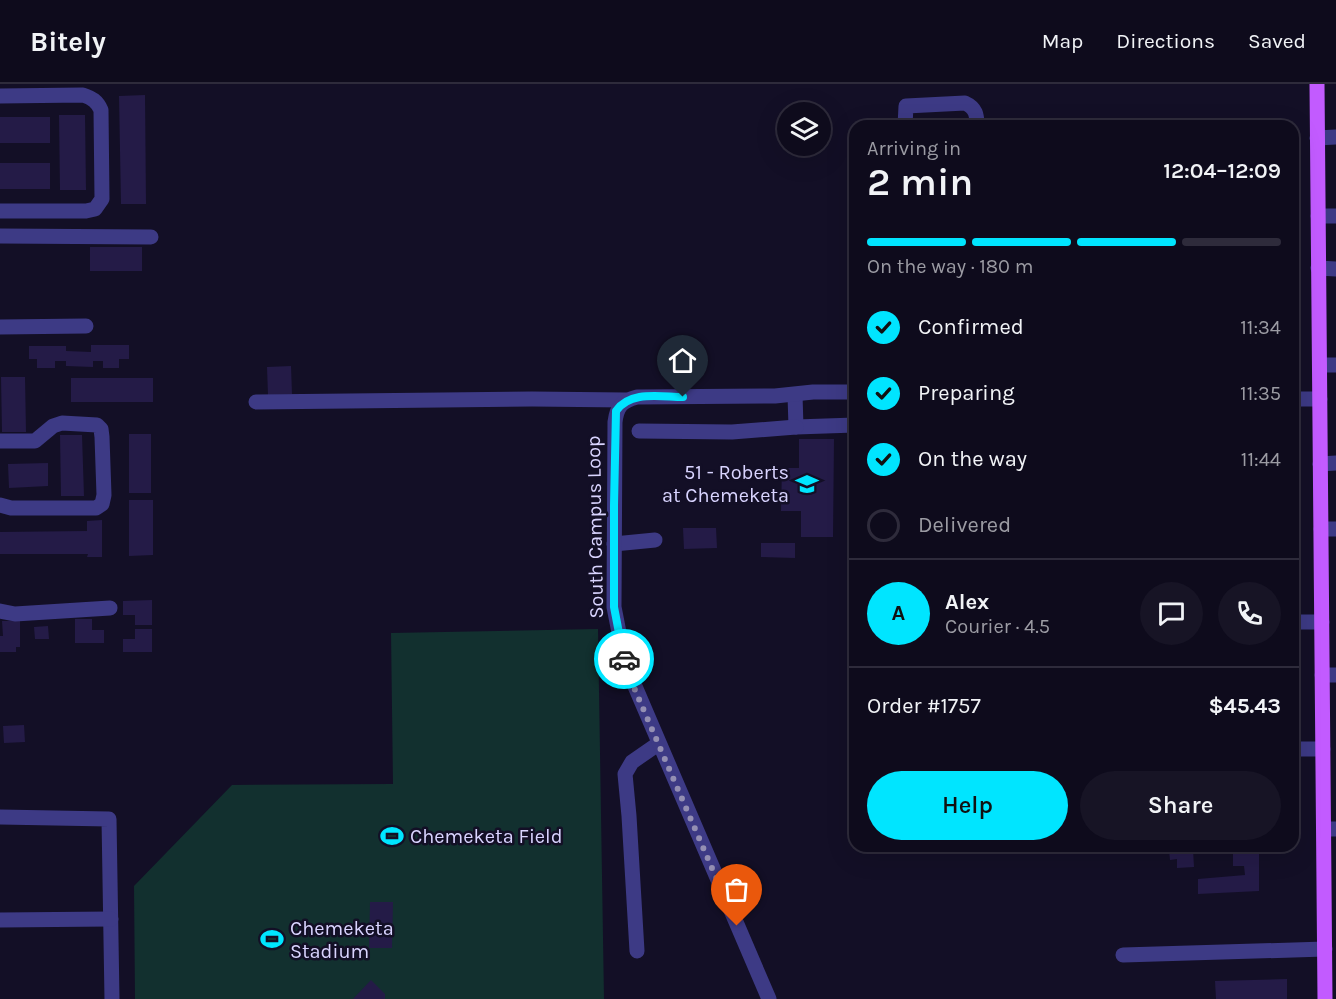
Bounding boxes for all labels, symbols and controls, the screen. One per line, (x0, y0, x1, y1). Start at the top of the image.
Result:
text: Bitely (30, 25, 106, 58)
text: Map (1042, 29, 1083, 53)
text: Directions (1116, 29, 1215, 53)
text: Saved (1248, 29, 1306, 53)
map controls (777, 102, 831, 156)
button: layers (777, 102, 831, 156)
text: Arriving in (867, 137, 961, 160)
text: 12:04–12:09 (1163, 158, 1281, 184)
text: 2 min (867, 159, 973, 205)
text: On the way · 180 m (867, 255, 1033, 278)
icon: check (867, 311, 900, 344)
text: Confirmed (918, 314, 1024, 340)
text: 11:34 (1240, 316, 1281, 339)
pin (657, 335, 708, 397)
icon: home (666, 344, 699, 377)
icon: check (867, 377, 900, 410)
text: Preparing (918, 380, 1015, 406)
text: 11:35 (1240, 382, 1281, 405)
street label: South Campus Loop (582, 435, 608, 619)
icon: check (867, 443, 900, 476)
text: On the way (918, 446, 1027, 472)
text: 11:44 (1241, 448, 1281, 471)
place label: 51 - Roberts at Chemeketa (662, 461, 789, 507)
school or university icon: 51 - Roberts at Chemeketa (794, 471, 820, 497)
text: Delivered (918, 512, 1011, 538)
button: chat (1140, 582, 1203, 645)
button: phone (1218, 582, 1281, 645)
text: Alex (945, 589, 989, 615)
text: A (892, 600, 905, 626)
text: Courier · 4.5 (945, 615, 1050, 638)
courier (594, 629, 654, 689)
icon: car (608, 643, 641, 676)
text: Order #1757 (867, 693, 981, 719)
text: $45.43 (1208, 693, 1281, 719)
button: Help (867, 771, 1068, 840)
button: Share (1080, 771, 1281, 840)
sports icon: Chemeketa Field (379, 823, 405, 849)
place label: Chemeketa Field (410, 825, 563, 848)
pin (711, 864, 762, 926)
icon: bag (720, 873, 753, 906)
place label: Chemeketa Stadium (290, 917, 394, 963)
sports icon: Chemeketa Stadium (259, 926, 285, 952)

